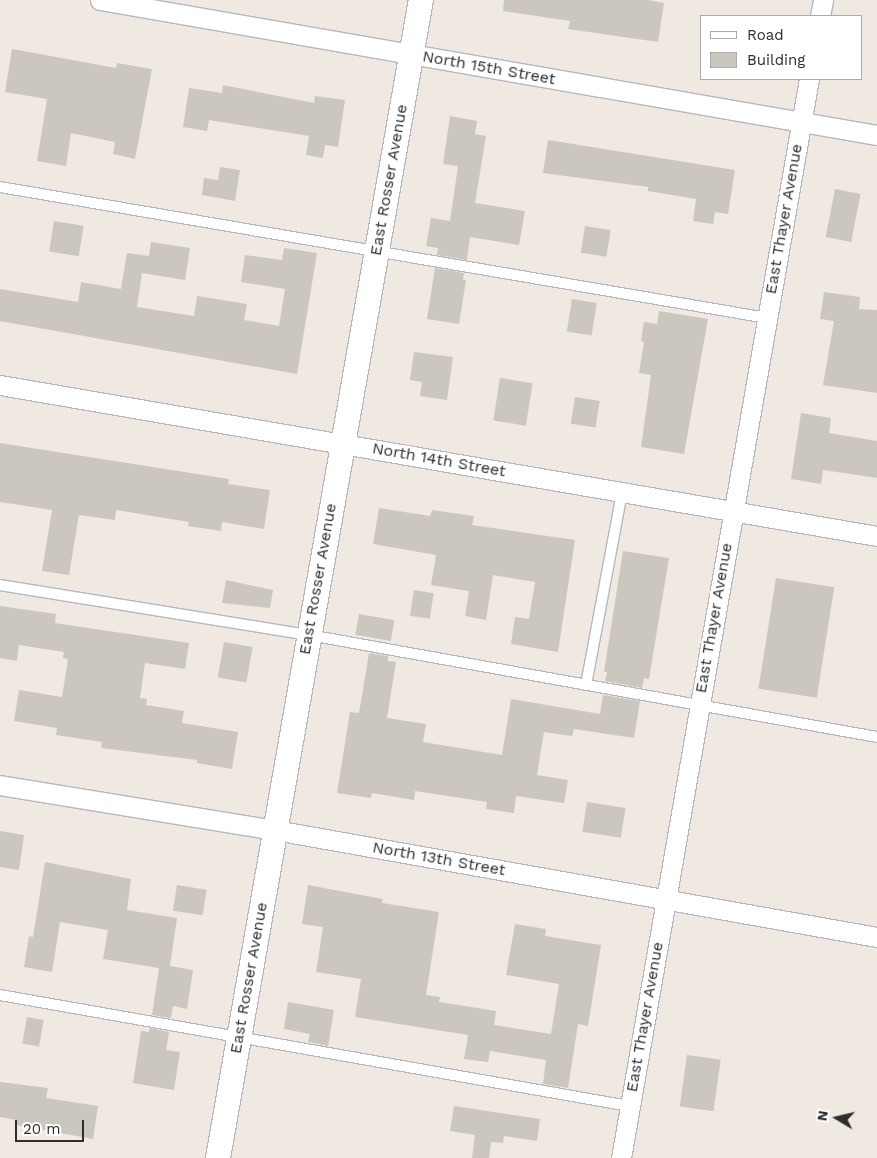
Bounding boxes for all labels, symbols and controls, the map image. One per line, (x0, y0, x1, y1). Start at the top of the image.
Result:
legend (700, 15, 862, 80)
text: Road (747, 26, 784, 44)
street label: North 15th Street (421, 47, 557, 89)
text: Building (747, 51, 805, 69)
street label: East Rosser Avenue (366, 102, 412, 258)
street label: East Thayer Avenue (761, 142, 807, 296)
street label: North 14th Street (371, 439, 507, 481)
street label: East Rosser Avenue (295, 501, 341, 657)
street label: East Thayer Avenue (691, 541, 737, 695)
street label: North 13th Street (371, 838, 507, 880)
street label: East Rosser Avenue (226, 900, 272, 1056)
street label: East Thayer Avenue (622, 940, 668, 1094)
north arrow (812, 1093, 862, 1143)
text: N (813, 1109, 831, 1122)
scale bar (18, 1110, 86, 1142)
text: 20 m (23, 1120, 61, 1138)

